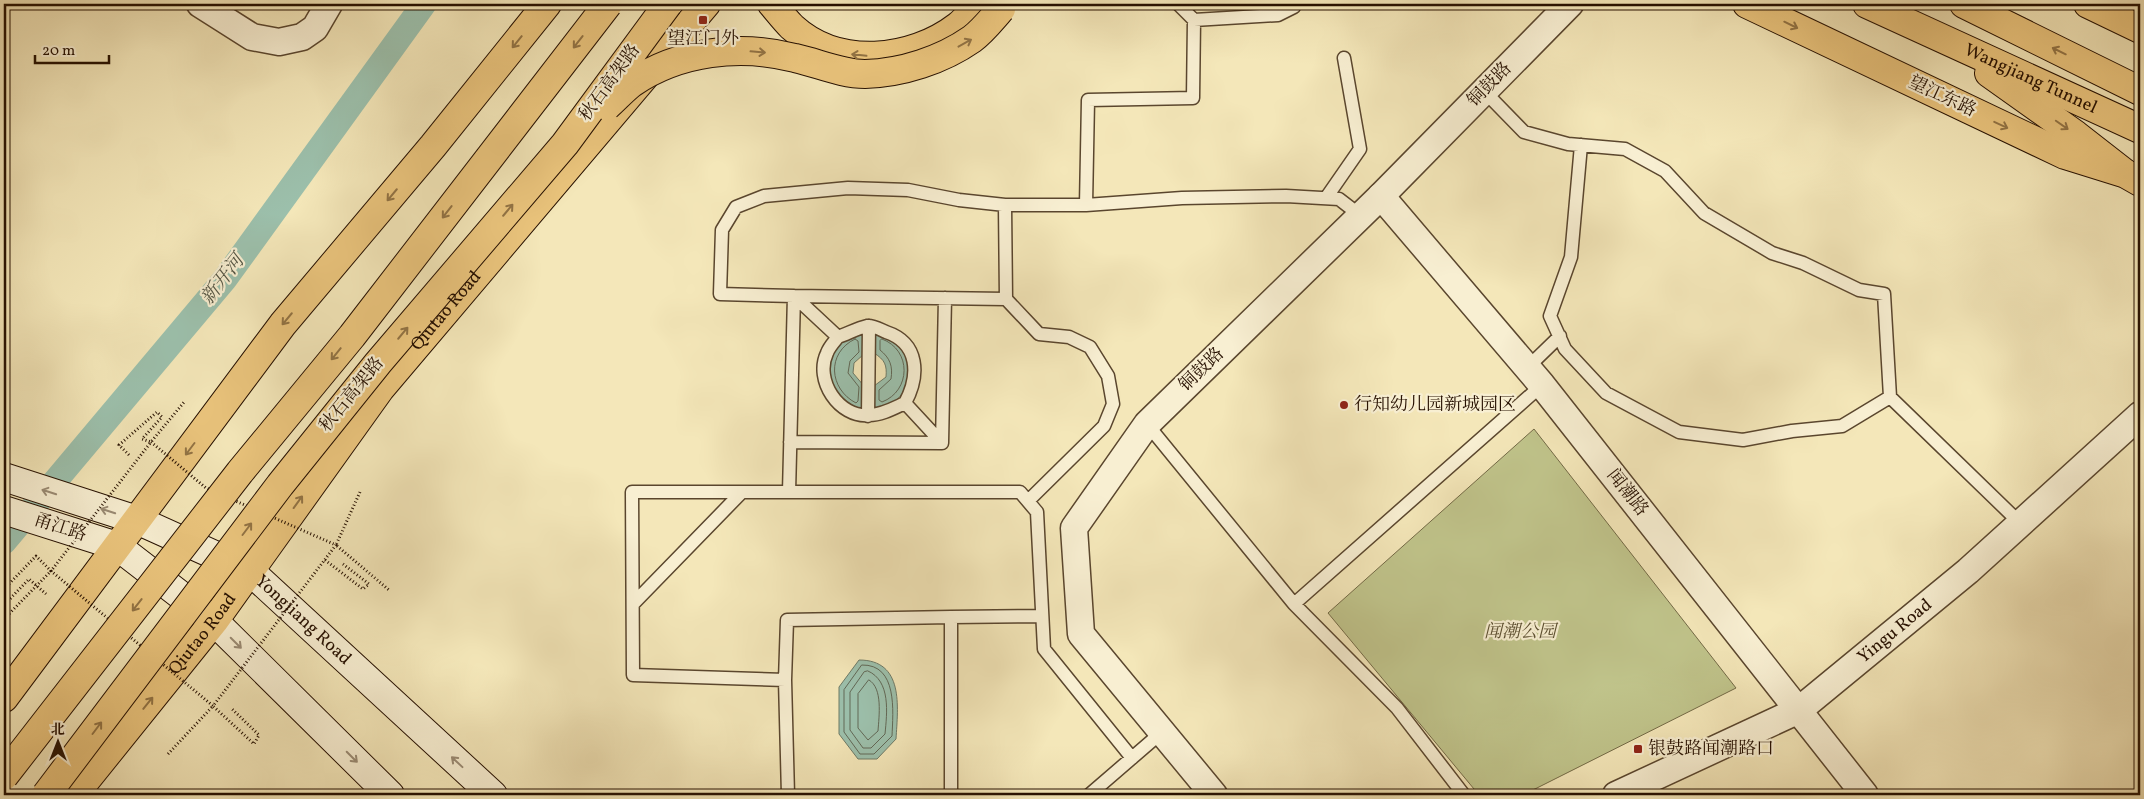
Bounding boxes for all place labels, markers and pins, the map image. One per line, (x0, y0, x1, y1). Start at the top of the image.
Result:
marker: 望江门外 (697, 14, 709, 26)
place label: 望江门外 (667, 27, 739, 52)
place label: 行知幼儿园新城园区 (1354, 393, 1516, 418)
marker: 行知幼儿园新城园区 (1338, 399, 1350, 411)
place label: 银鼓路闻潮路口 (1648, 737, 1774, 762)
marker: 银鼓路闻潮路口 (1632, 743, 1644, 755)

